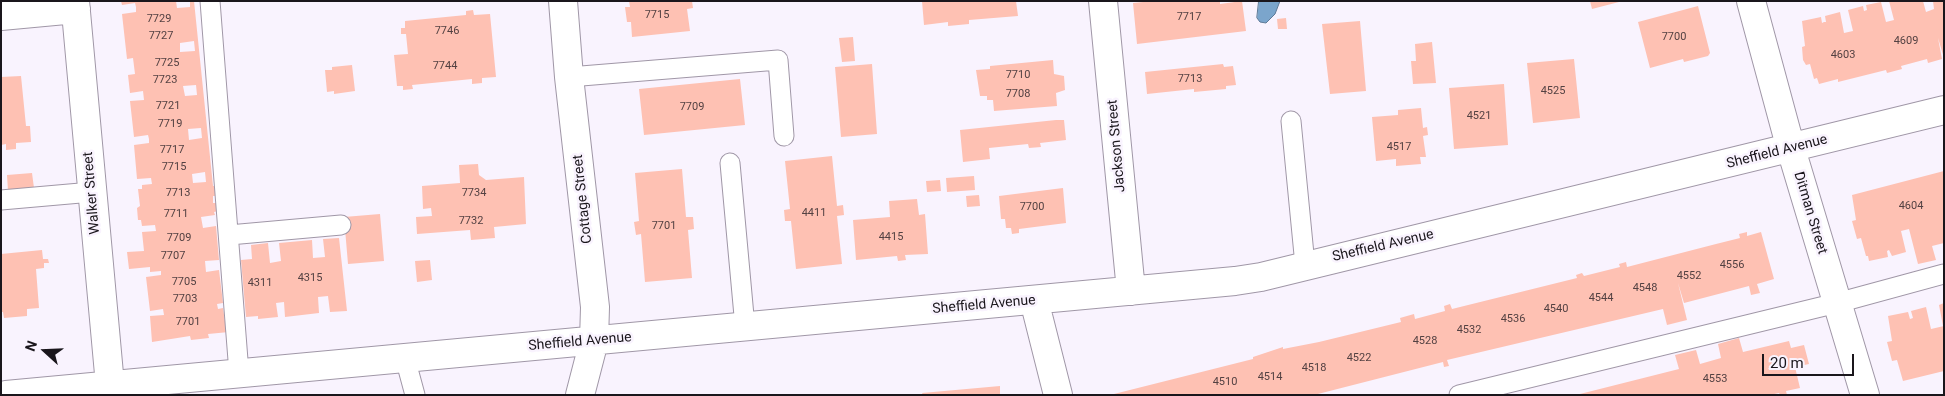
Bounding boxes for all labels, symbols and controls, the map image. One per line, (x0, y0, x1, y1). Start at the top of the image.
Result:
house number: 7715 (645, 8, 669, 22)
house number: 7717 (1177, 10, 1201, 24)
house number: 7729 (147, 12, 171, 26)
house number: 7746 (435, 24, 459, 38)
house number: 7727 (149, 29, 173, 43)
house number: 7700 (1662, 30, 1686, 44)
house number: 4609 (1894, 34, 1918, 48)
house number: 4603 (1831, 48, 1855, 62)
house number: 7725 (155, 56, 179, 70)
house number: 7744 (433, 59, 457, 73)
house number: 7710 (1006, 68, 1030, 82)
house number: 7713 (1178, 72, 1202, 86)
house number: 7723 (153, 73, 177, 87)
house number: 4525 (1541, 84, 1565, 98)
house number: 7708 (1006, 87, 1030, 101)
house number: 7721 (156, 99, 180, 113)
street label: Jackson Street (1105, 99, 1129, 193)
house number: 7709 (680, 100, 704, 114)
house number: 4521 (1467, 109, 1491, 123)
house number: 7719 (158, 117, 182, 131)
street label: Sheffield Avenue (1725, 131, 1829, 173)
house number: 4517 (1387, 140, 1411, 154)
house number: 7717 (160, 143, 184, 157)
street label: Walker Street (80, 151, 104, 235)
street label: Cottage Street (570, 154, 596, 244)
house number: 7715 (162, 160, 186, 174)
street label: Ditman Street (1790, 170, 1830, 256)
house number: 7713 (166, 186, 190, 200)
house number: 7734 (462, 186, 486, 200)
house number: 4604 (1899, 199, 1923, 213)
house number: 7700 (1020, 200, 1044, 214)
house number: 4411 (802, 206, 826, 220)
house number: 7711 (164, 207, 188, 221)
house number: 7732 (459, 214, 483, 228)
house number: 7701 (652, 219, 676, 233)
street label: Sheffield Avenue (1331, 226, 1435, 266)
house number: 4415 (879, 230, 903, 244)
house number: 7709 (167, 231, 191, 245)
house number: 7707 (161, 249, 185, 263)
house number: 4556 (1720, 258, 1744, 272)
house number: 4552 (1677, 269, 1701, 283)
house number: 4315 (298, 271, 322, 285)
house number: 7705 (172, 275, 196, 289)
house number: 4311 (248, 276, 272, 290)
house number: 4548 (1633, 281, 1657, 295)
house number: 4544 (1589, 291, 1613, 305)
house number: 7703 (173, 292, 197, 306)
street label: Sheffield Avenue (932, 292, 1036, 318)
house number: 4540 (1544, 302, 1568, 316)
house number: 4536 (1501, 312, 1525, 326)
house number: 7701 (176, 315, 200, 329)
house number: 4532 (1457, 323, 1481, 337)
north arrow (20, 326, 70, 376)
street label: Sheffield Avenue (528, 329, 632, 355)
house number: 4528 (1413, 334, 1437, 348)
text: N (22, 338, 40, 353)
scale bar (1765, 344, 1858, 376)
house number: 4522 (1347, 351, 1371, 365)
text: 20 m (1770, 354, 1804, 372)
house number: 4518 (1302, 361, 1326, 375)
house number: 4514 (1258, 370, 1282, 384)
house number: 4553 (1703, 372, 1727, 386)
house number: 4510 (1213, 375, 1237, 389)

